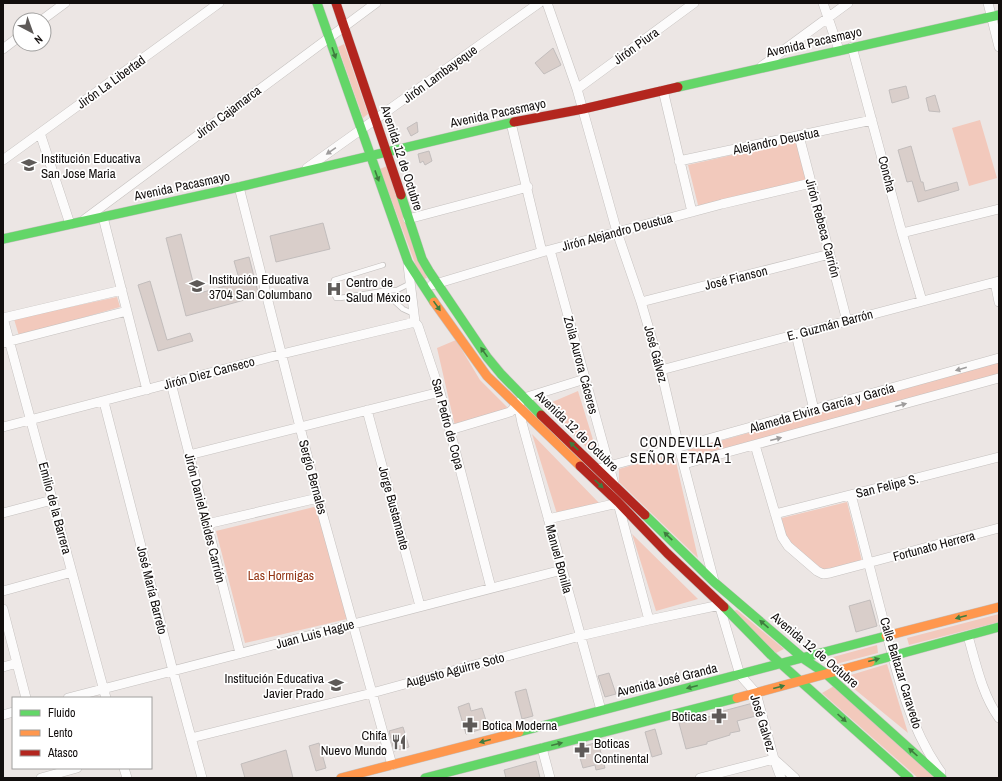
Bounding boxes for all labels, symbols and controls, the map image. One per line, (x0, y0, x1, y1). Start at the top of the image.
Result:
north arrow (12, 12, 52, 52)
street label: Avenida Pacasmayo (764, 23, 864, 61)
street label: Jirón Piura (610, 24, 662, 68)
text: N (32, 32, 46, 47)
street label: Jirón Lambayeque (399, 41, 481, 107)
one-way arrow (331, 48, 337, 60)
street label: Jirón La Libertad (73, 51, 149, 113)
street label: Jirón Cajamarca (192, 82, 264, 142)
street label: Avenida Pacasmayo (448, 95, 548, 132)
street label: Avenida 12 de Octubre (377, 102, 427, 213)
street label: Alejandro Deustua (730, 124, 821, 159)
one-way arrow (326, 147, 337, 155)
place label: Institución Educativa San Jose Maria (41, 150, 141, 182)
street label: Concha (874, 154, 900, 194)
school or university icon: Institución Educativa San Jose Maria (20, 156, 38, 174)
street label: Avenida Pacasmayo (132, 168, 232, 205)
one-way arrow (374, 170, 380, 182)
street label: Jirón Rebeca Carrión (802, 177, 844, 279)
street label: Jirón Alejandro Deustua (560, 209, 674, 255)
street label: José Fianson (703, 262, 769, 294)
place label: Institución Educativa 3704 San Columbano (209, 271, 312, 303)
place label: Centro de Salud México (346, 274, 411, 306)
school or university icon: Institución Educativa 3704 San Columbano (188, 277, 206, 295)
hospital icon: Centro de Salud México (325, 280, 343, 298)
one-way arrow (433, 301, 441, 311)
street label: E. Guzmán Barrón (785, 305, 875, 345)
street label: Zoila Aurora Cáceres (560, 314, 602, 416)
street label: José Gálvez (640, 323, 672, 385)
one-way arrow (480, 347, 488, 358)
street label: Jirón Diez Canseco (162, 353, 256, 393)
one-way arrow (955, 366, 968, 372)
street label: San Pedro de Copa (428, 377, 468, 471)
street label: Alameda Elvira García y García (746, 379, 897, 437)
street label: Avenida 12 de Octubre (531, 386, 622, 475)
one-way arrow (895, 402, 907, 408)
district label: CONDEVILLA SEÑOR ETAPA 1 (630, 433, 732, 467)
one-way arrow (770, 436, 782, 442)
street label: Sergio Bernales (295, 438, 331, 516)
one-way arrow (569, 441, 579, 451)
street label: Jirón Daniel Alcides Carrión (181, 451, 229, 585)
street label: Emilio de la Barrera (35, 460, 75, 556)
street label: Jorge Bustamante (375, 464, 413, 552)
street label: San Felipe S. (854, 470, 920, 502)
one-way arrow (594, 480, 604, 489)
street label: Manuel Bonilla (542, 523, 576, 595)
street label: Fortunato Herrera (891, 527, 977, 565)
one-way arrow (663, 532, 673, 541)
street label: José María Barreto (133, 544, 171, 636)
park label: Las Hormigas (248, 567, 314, 584)
street label: Avenida 12 de Octubre (767, 608, 862, 692)
one-way arrow (955, 614, 967, 620)
street label: Juan Luis Hague (274, 615, 356, 653)
street label: Calle Baltazar Caravedo (876, 615, 926, 731)
one-way arrow (759, 620, 768, 629)
street label: Augusto Aguirre Soto (403, 649, 506, 692)
one-way arrow (869, 657, 881, 663)
street label: Avenida José Granda (614, 659, 719, 701)
place label: Institución Educativa Javier Prado (224, 670, 324, 702)
school or university icon: Institución Educativa Javier Prado (327, 676, 345, 694)
one-way arrow (772, 683, 785, 689)
one-way arrow (686, 684, 698, 690)
street label: José Galvez (746, 692, 780, 754)
legend (12, 697, 152, 769)
text: Fluido (48, 705, 75, 721)
pharmacy icon: Boticas (710, 707, 728, 725)
place label: Boticas (671, 708, 707, 725)
one-way arrow (838, 713, 847, 722)
pharmacy icon: Botica Moderna (461, 716, 479, 734)
place label: Botica Moderna (482, 717, 557, 734)
text: Lento (48, 725, 73, 741)
place label: Chifa Nuevo Mundo (321, 727, 387, 759)
restaurant icon: Chifa Nuevo Mundo (390, 733, 408, 751)
place label: Boticas Continental (594, 735, 649, 767)
one-way arrow (478, 738, 491, 744)
one-way arrow (551, 740, 563, 746)
pharmacy icon: Boticas Continental (573, 741, 591, 759)
text: Atasco (47, 745, 78, 761)
one-way arrow (908, 747, 918, 757)

